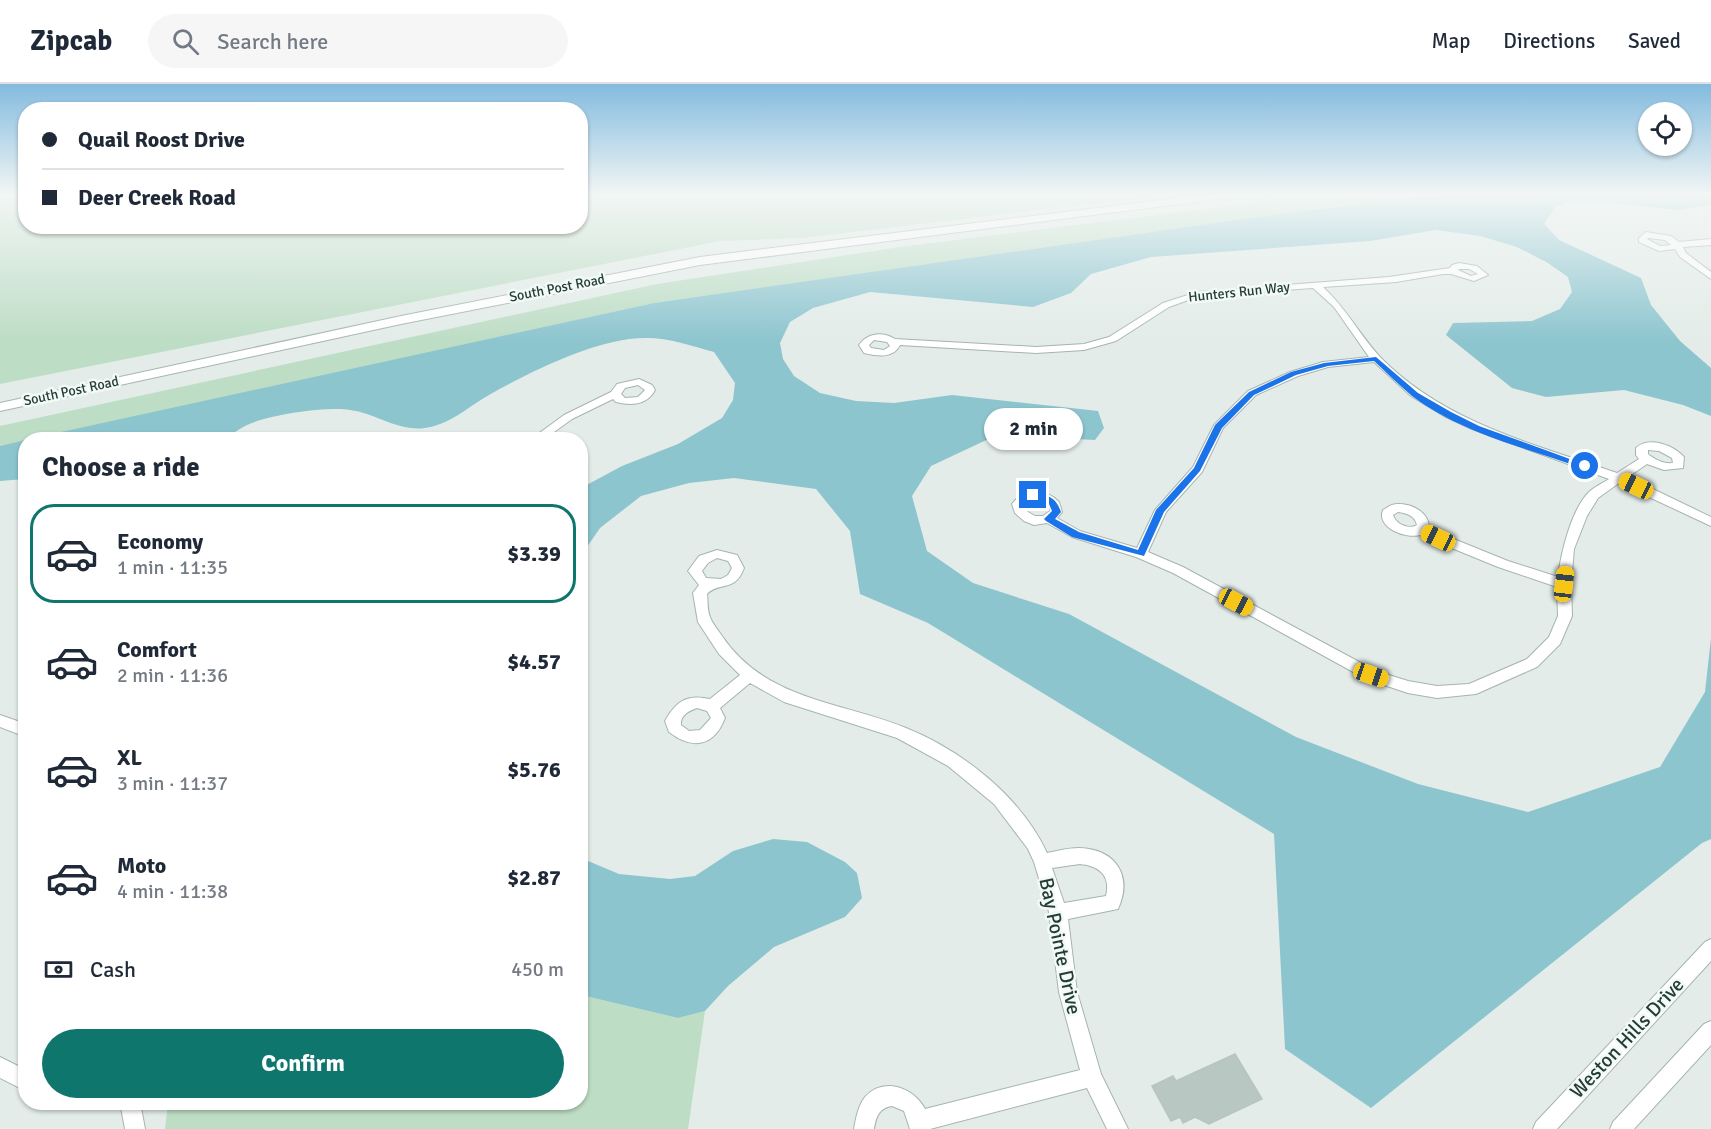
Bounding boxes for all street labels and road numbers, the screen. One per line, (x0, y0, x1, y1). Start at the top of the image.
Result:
street label: South Post Road (508, 270, 606, 306)
street label: Hunters Run Way (1187, 278, 1291, 306)
street label: South Post Road (22, 373, 120, 409)
street label: Bay Pointe Drive (1033, 875, 1087, 1017)
street label: Weston Hills Drive (1565, 972, 1689, 1104)

